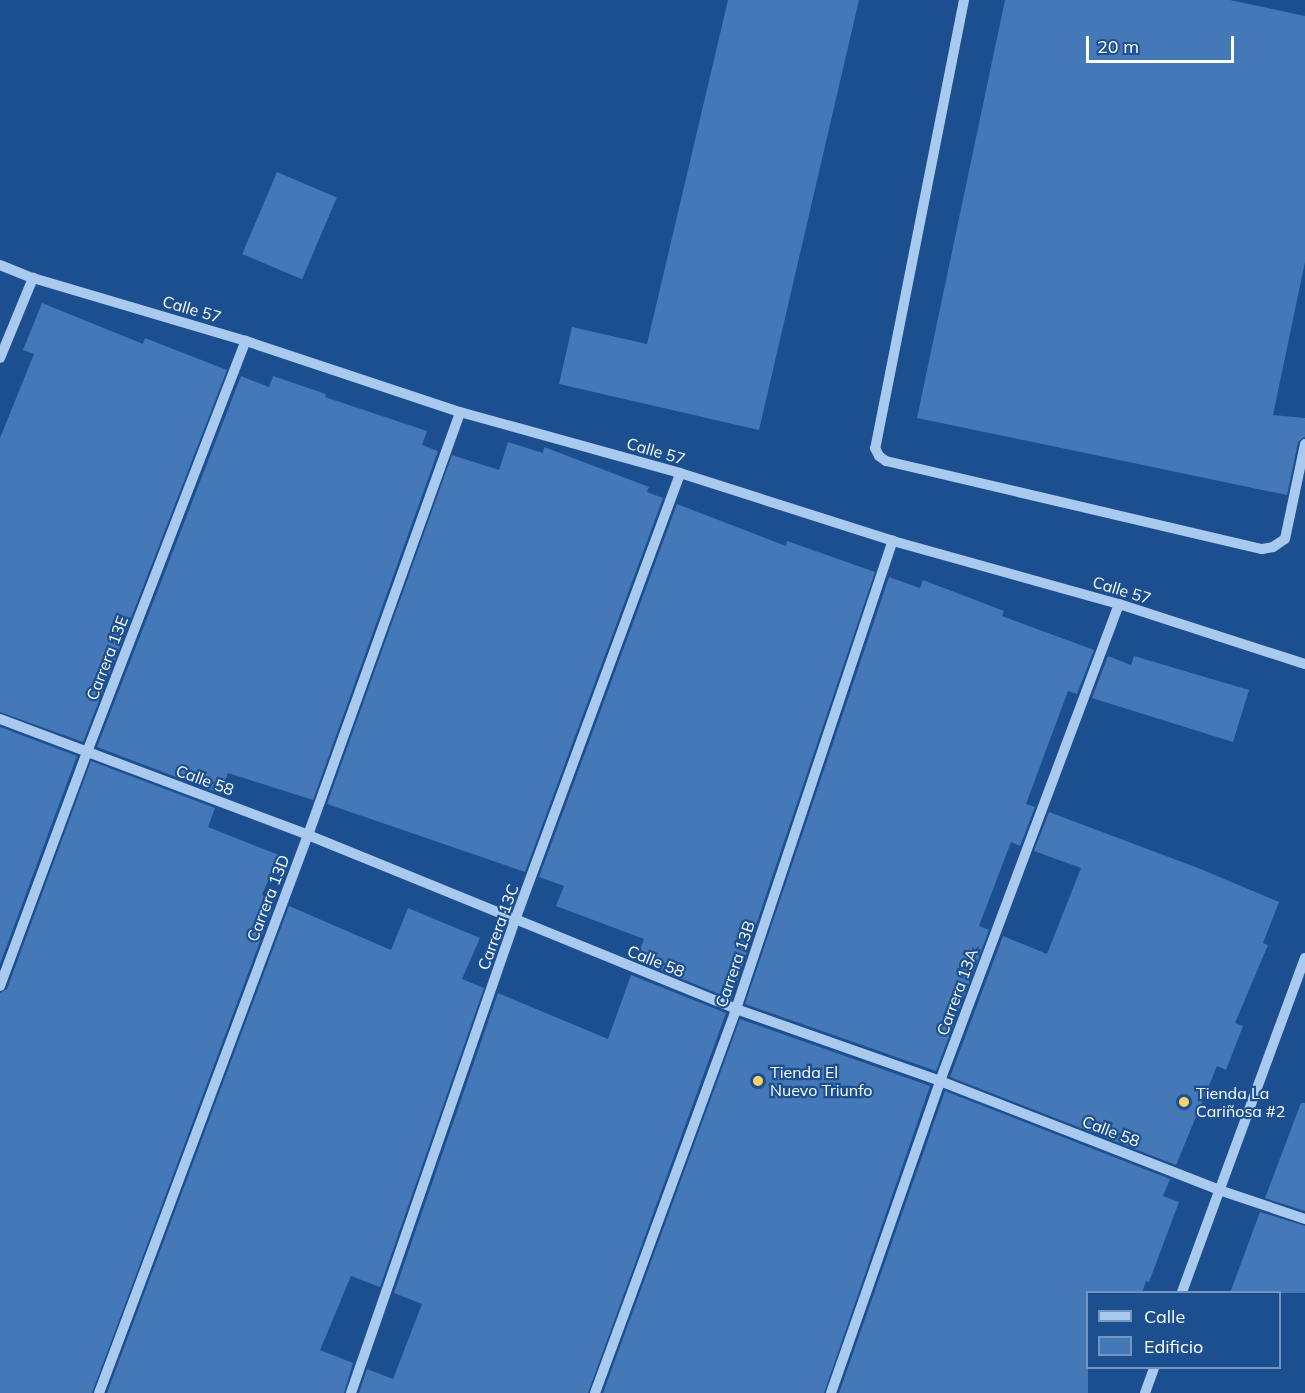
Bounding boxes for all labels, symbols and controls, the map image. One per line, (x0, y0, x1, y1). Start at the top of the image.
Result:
scale bar (1089, 24, 1238, 62)
text: 20 m (1097, 35, 1139, 58)
street label: Calle 57 (161, 292, 223, 326)
street label: Calle 57 (625, 434, 687, 468)
street label: Calle 57 (1091, 572, 1153, 608)
street label: Carrera 13E (82, 613, 132, 703)
street label: Calle 58 (174, 761, 236, 799)
street label: Carrera 13D (243, 852, 293, 944)
street label: Carrera 13C (474, 881, 522, 973)
street label: Carrera 13B (711, 918, 759, 1010)
street label: Calle 58 (625, 941, 687, 981)
street label: Carrera 13A (932, 946, 982, 1038)
place label: Tienda El Nuevo Triunfo (770, 1062, 872, 1100)
marker: Tienda El Nuevo Triunfo (751, 1074, 765, 1088)
place label: Tienda La Cariñosa #2 (1196, 1083, 1285, 1121)
marker: Tienda La Cariñosa #2 (1177, 1095, 1191, 1109)
street label: Calle 58 (1080, 1111, 1142, 1151)
legend (1086, 1291, 1281, 1369)
text: Calle (1144, 1305, 1185, 1328)
text: Edificio (1144, 1335, 1203, 1358)

